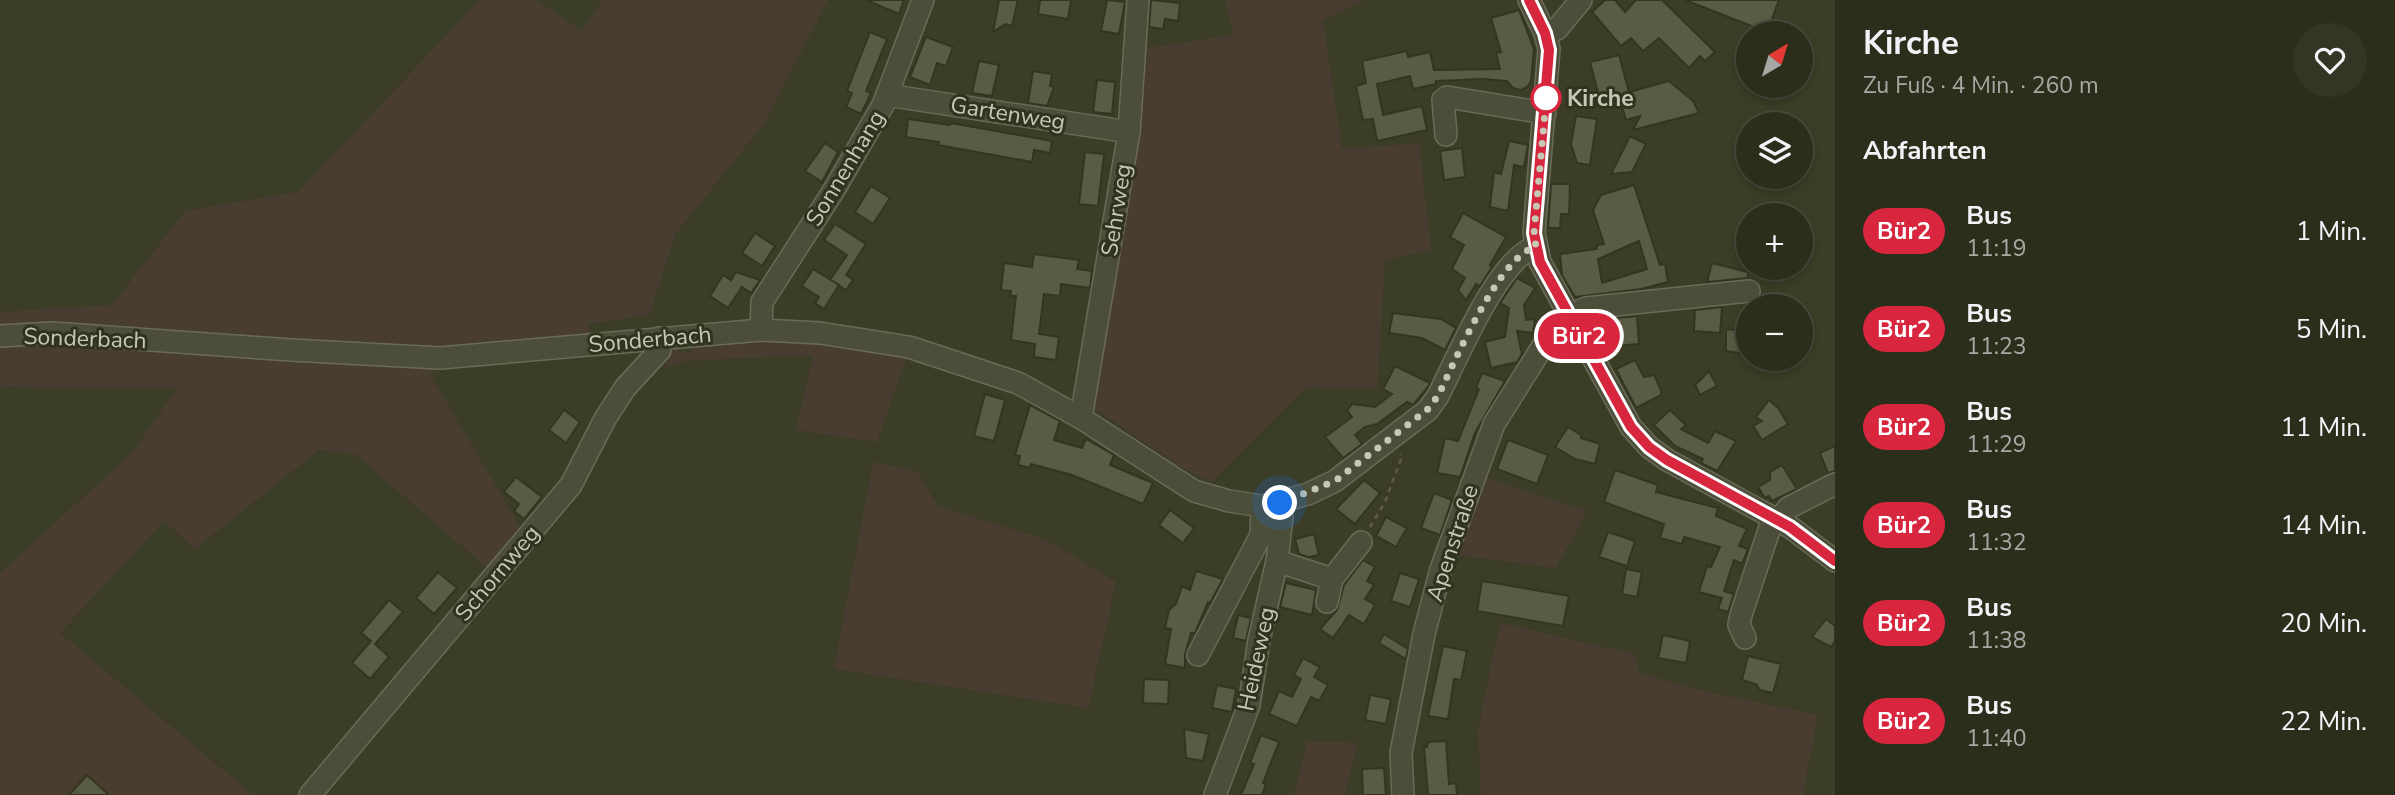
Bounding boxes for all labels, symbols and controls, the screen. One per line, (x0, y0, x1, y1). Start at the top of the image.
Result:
north arrow (1736, 21, 1813, 98)
map controls (1736, 21, 1813, 371)
text: Kirche (1863, 21, 1959, 66)
button: heart (2293, 23, 2367, 97)
text: Zu Fuß · 4 Min. · 260 m (1863, 70, 2099, 101)
marker: Kirche (1531, 83, 1561, 113)
place label: Kirche (1567, 83, 1634, 114)
street label: Gartenweg (948, 89, 1068, 138)
street label: Sonnenhang (799, 104, 892, 232)
button: layers (1736, 112, 1813, 189)
text: Abfahrten (1863, 133, 1987, 168)
street label: Sehrweg (1094, 162, 1139, 259)
text: Bus (1966, 198, 2012, 233)
button: + (1736, 203, 1813, 280)
text: 1 Min. (2296, 214, 2367, 249)
text: Bür2 (1877, 215, 1931, 247)
text: 11:19 (1966, 233, 2027, 264)
button: − (1736, 294, 1813, 371)
text: Bus (1966, 296, 2012, 331)
text: 5 Min. (2296, 312, 2367, 347)
line badge: Bür2 (1530, 313, 1628, 359)
text: Bür2 (1877, 313, 1931, 345)
street label: Sonderbach (587, 319, 713, 360)
text: Bür2 (1552, 320, 1606, 352)
street label: Sonderbach (23, 321, 147, 356)
text: 11:23 (1966, 331, 2027, 362)
text: Bus (1966, 394, 2012, 429)
text: 11 Min. (2280, 410, 2367, 445)
text: Bür2 (1877, 411, 1931, 443)
text: 11:29 (1966, 429, 2027, 460)
street label: Apenstraße (1419, 481, 1486, 606)
your location (1262, 485, 1297, 520)
text: Bus (1966, 492, 2012, 527)
text: 14 Min. (2280, 508, 2367, 543)
text: Bür2 (1877, 509, 1931, 541)
street label: Schornweg (448, 519, 547, 628)
text: 11:32 (1966, 527, 2027, 558)
text: Bus (1966, 590, 2012, 625)
street label: Heideweg (1230, 604, 1283, 714)
text: 20 Min. (2280, 606, 2367, 641)
text: Bür2 (1877, 607, 1931, 639)
text: 11:38 (1966, 625, 2027, 656)
text: Bus (1966, 688, 2012, 723)
text: 22 Min. (2280, 704, 2367, 739)
text: Bür2 (1877, 705, 1931, 737)
text: 11:40 (1966, 723, 2027, 754)

